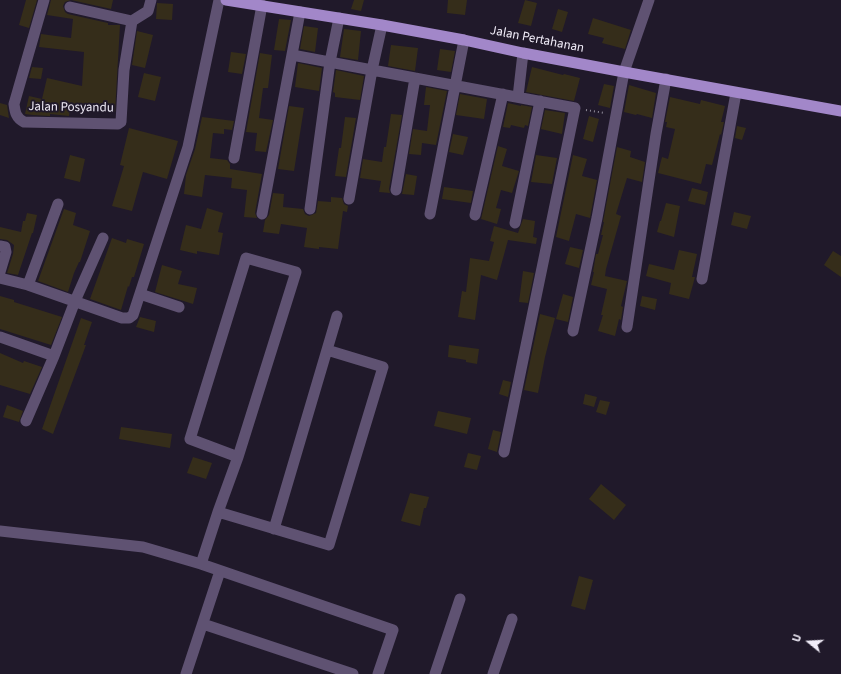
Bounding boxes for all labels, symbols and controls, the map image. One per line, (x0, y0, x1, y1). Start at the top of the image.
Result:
street label: Jalan Pertahanan (489, 23, 585, 57)
street label: Jalan Posyandu (28, 99, 114, 117)
north arrow (789, 622, 829, 662)
text: U (789, 632, 805, 644)

